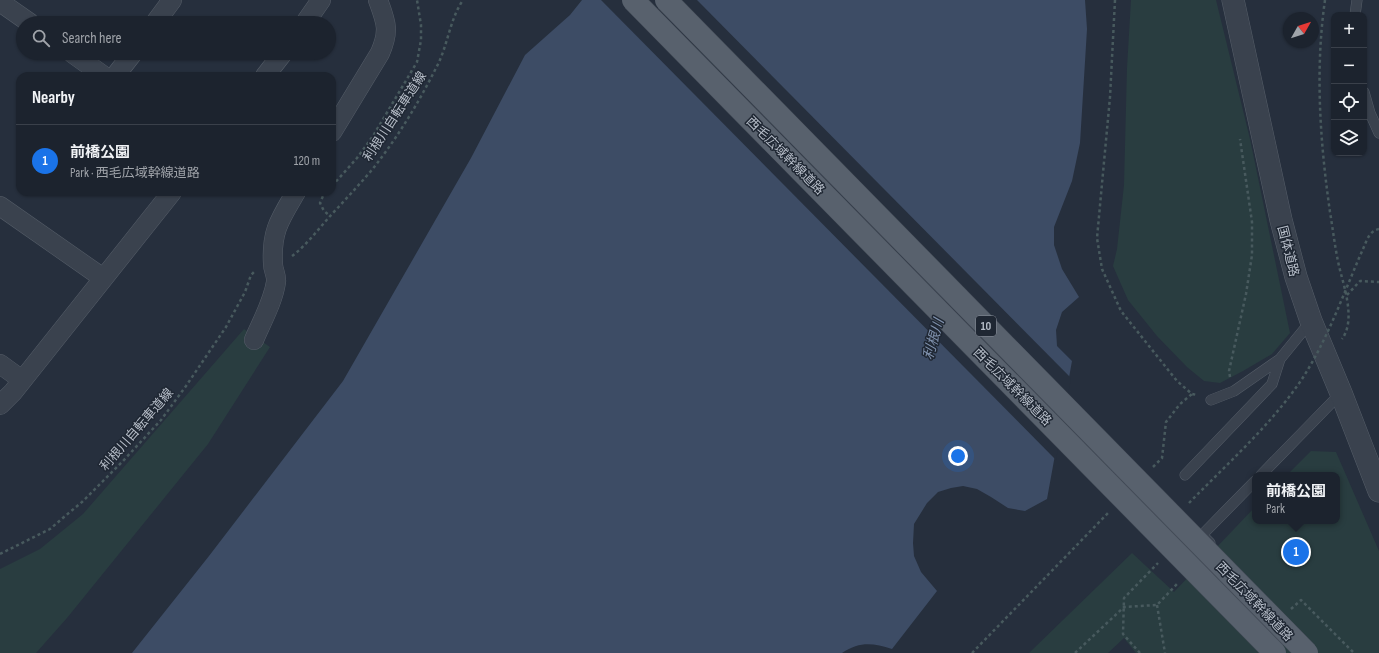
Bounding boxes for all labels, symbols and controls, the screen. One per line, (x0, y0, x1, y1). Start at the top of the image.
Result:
north arrow (1283, 12, 1319, 48)
map controls (1331, 12, 1367, 156)
button: + (1331, 12, 1367, 48)
search box (16, 16, 336, 60)
icon: search (30, 27, 52, 49)
text: Search here (62, 29, 122, 48)
button: − (1331, 48, 1367, 84)
street label: 利根川自転車道線 (360, 69, 430, 165)
button: locate (1331, 84, 1367, 120)
text: Nearby (32, 88, 75, 108)
street label: 西毛広域幹線道路 (743, 113, 828, 198)
button: layers (1331, 120, 1367, 156)
text: 前橋公園 (70, 143, 130, 162)
text: 1 (42, 153, 48, 169)
text: 120 m (294, 153, 320, 169)
text: Park · 西毛広域幹線道路 (70, 165, 200, 181)
street label: 国体道路 (1274, 224, 1302, 278)
water label: 利根川 (920, 315, 948, 362)
road number: 10 (976, 316, 996, 336)
street label: 西毛広域幹線道路 (970, 344, 1055, 429)
street label: 利根川自転車道線 (97, 385, 177, 474)
your location (948, 446, 968, 466)
popup (1252, 472, 1340, 524)
text: 前橋公園 (1266, 482, 1326, 501)
text: Park (1266, 501, 1285, 517)
pin: 1 (1283, 537, 1309, 567)
street label: 西毛広域幹線道路 (1212, 559, 1296, 645)

